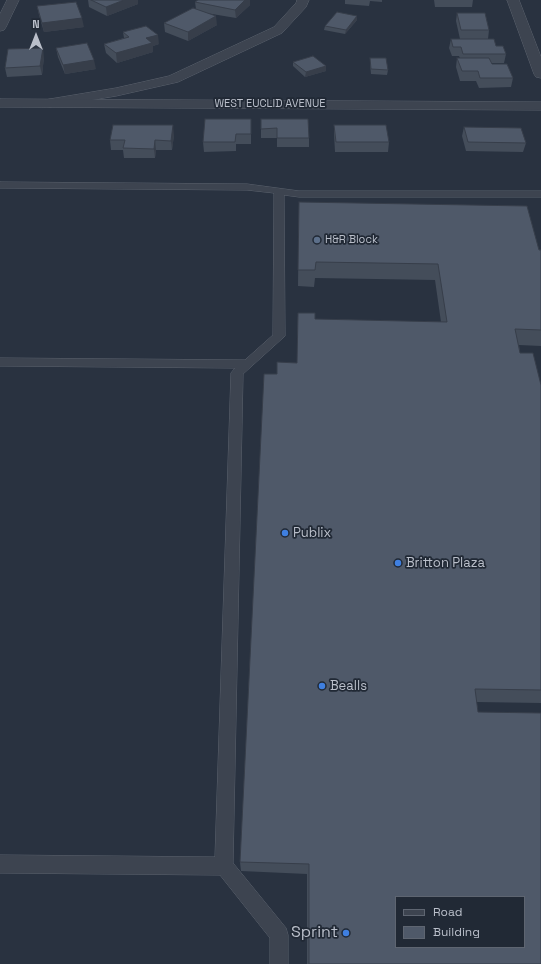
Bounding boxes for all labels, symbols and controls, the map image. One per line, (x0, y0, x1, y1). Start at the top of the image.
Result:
north arrow (16, 16, 56, 56)
text: N (32, 17, 40, 31)
street label: WEST EUCLID AVENUE (214, 97, 326, 111)
place label: H&R Block (325, 233, 378, 247)
marker: H&R Block (312, 235, 322, 245)
place label: Publix (293, 525, 331, 541)
marker: Publix (280, 528, 290, 538)
place label: Britton Plaza (406, 555, 485, 571)
marker: Britton Plaza (393, 558, 403, 568)
place label: Bealls (330, 678, 367, 694)
marker: Bealls (317, 681, 327, 691)
legend (395, 896, 525, 948)
text: Road (433, 904, 462, 920)
place label: Sprint (291, 923, 338, 943)
text: Building (433, 924, 480, 940)
marker: Sprint (341, 928, 351, 938)

